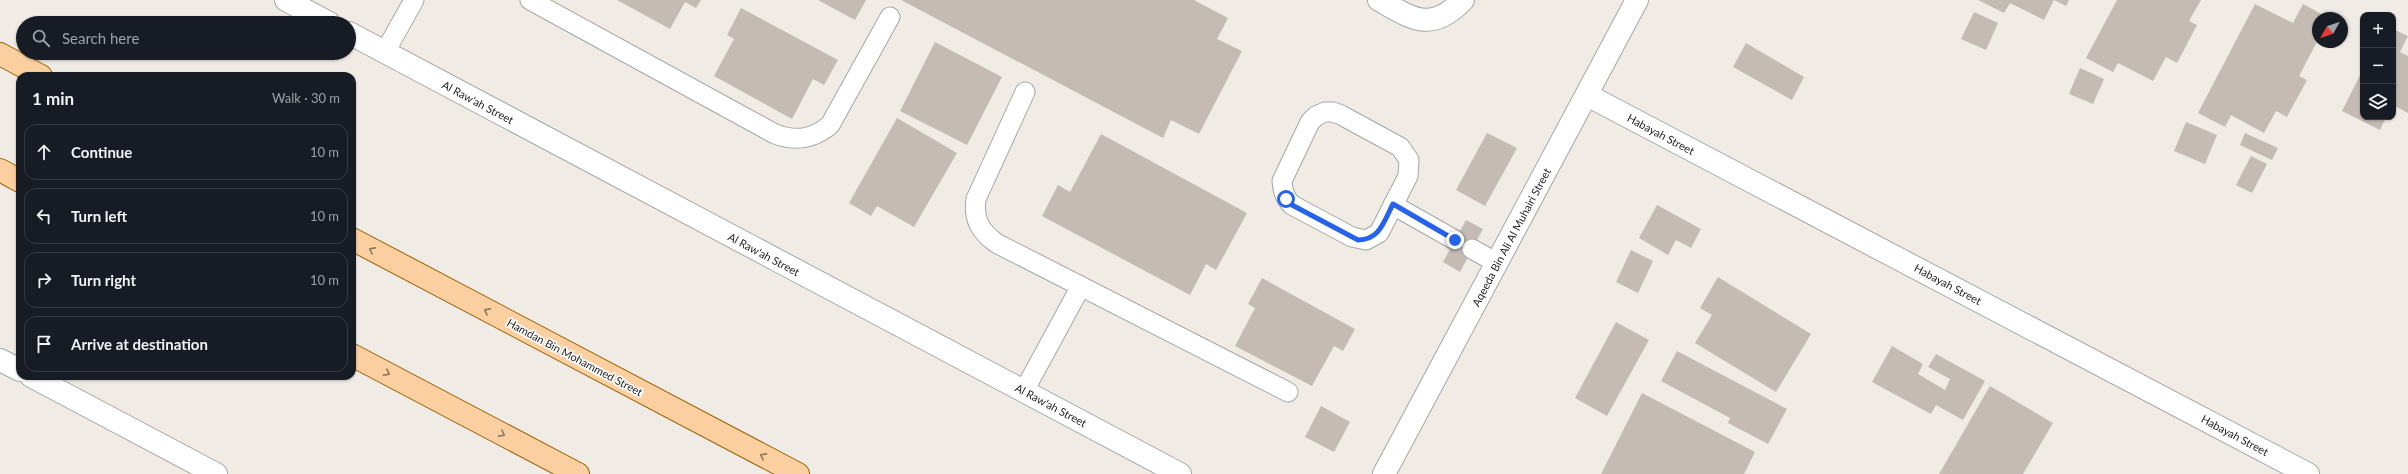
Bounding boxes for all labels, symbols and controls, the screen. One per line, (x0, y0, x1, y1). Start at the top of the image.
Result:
north arrow (2312, 12, 2348, 48)
map controls (2360, 12, 2396, 120)
button: + (2360, 12, 2396, 48)
search box (16, 16, 356, 60)
icon: search (30, 27, 52, 49)
text: Search here (62, 29, 139, 47)
button: − (2360, 48, 2396, 84)
street label: Al Raw'ah Street (440, 78, 516, 126)
button: layers (2360, 84, 2396, 120)
text: 1 min (32, 88, 74, 109)
text: Walk · 30 m (272, 90, 340, 106)
street label: Habayah Street (1625, 111, 1697, 157)
icon: ahead (33, 141, 55, 163)
text: Continue (71, 143, 132, 161)
text: 10 m (310, 144, 339, 160)
street label: Aqeeda Bin Ali Al Muhairi Street (1469, 166, 1553, 308)
route start (1277, 190, 1295, 208)
icon: left (33, 205, 55, 227)
text: Turn left (71, 207, 127, 225)
text: 10 m (310, 208, 339, 224)
street label: Al Raw'ah Street (726, 230, 802, 278)
route end (1446, 231, 1464, 249)
one-way arrow (369, 247, 376, 255)
street label: Habayah Street (1912, 261, 1984, 307)
icon: right (33, 269, 55, 291)
text: Turn right (71, 271, 136, 289)
text: 10 m (310, 272, 339, 288)
one-way arrow (484, 308, 491, 315)
street label: Hamdan Bin Mohammed Street (505, 316, 645, 398)
icon: arrive (33, 333, 55, 355)
text: Arrive at destination (71, 335, 208, 353)
one-way arrow (382, 369, 390, 376)
street label: Al Raw'ah Street (1013, 381, 1089, 429)
street label: Habayah Street (2199, 412, 2271, 458)
one-way arrow (497, 429, 505, 437)
one-way arrow (760, 453, 767, 461)

